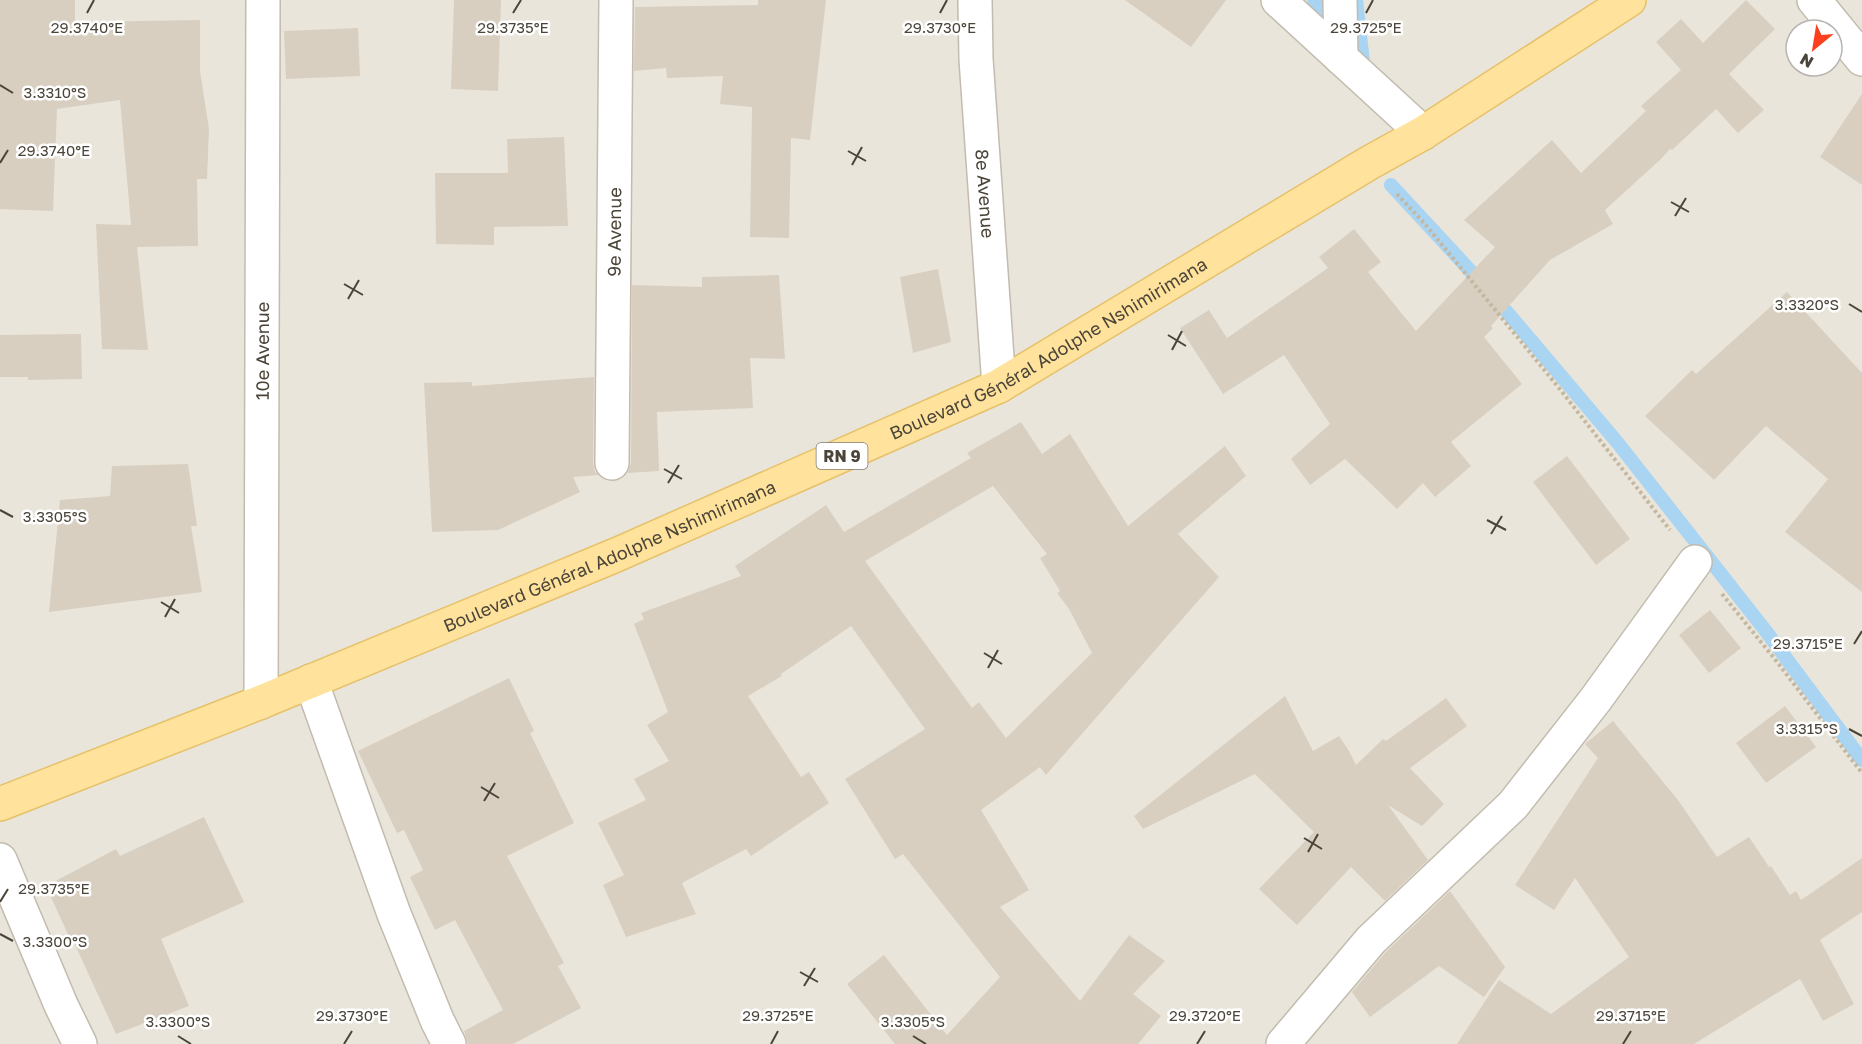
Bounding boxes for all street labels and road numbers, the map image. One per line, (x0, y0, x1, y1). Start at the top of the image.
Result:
street label: 8e Avenue (971, 148, 1000, 239)
street label: 9e Avenue (603, 187, 625, 277)
street label: Boulevard Général Adolphe Nshimirimana (886, 252, 1211, 444)
street label: 10e Avenue (251, 302, 273, 400)
road number: RN 9 (816, 443, 868, 469)
street label: Boulevard Général Adolphe Nshimirimana (440, 475, 779, 636)

